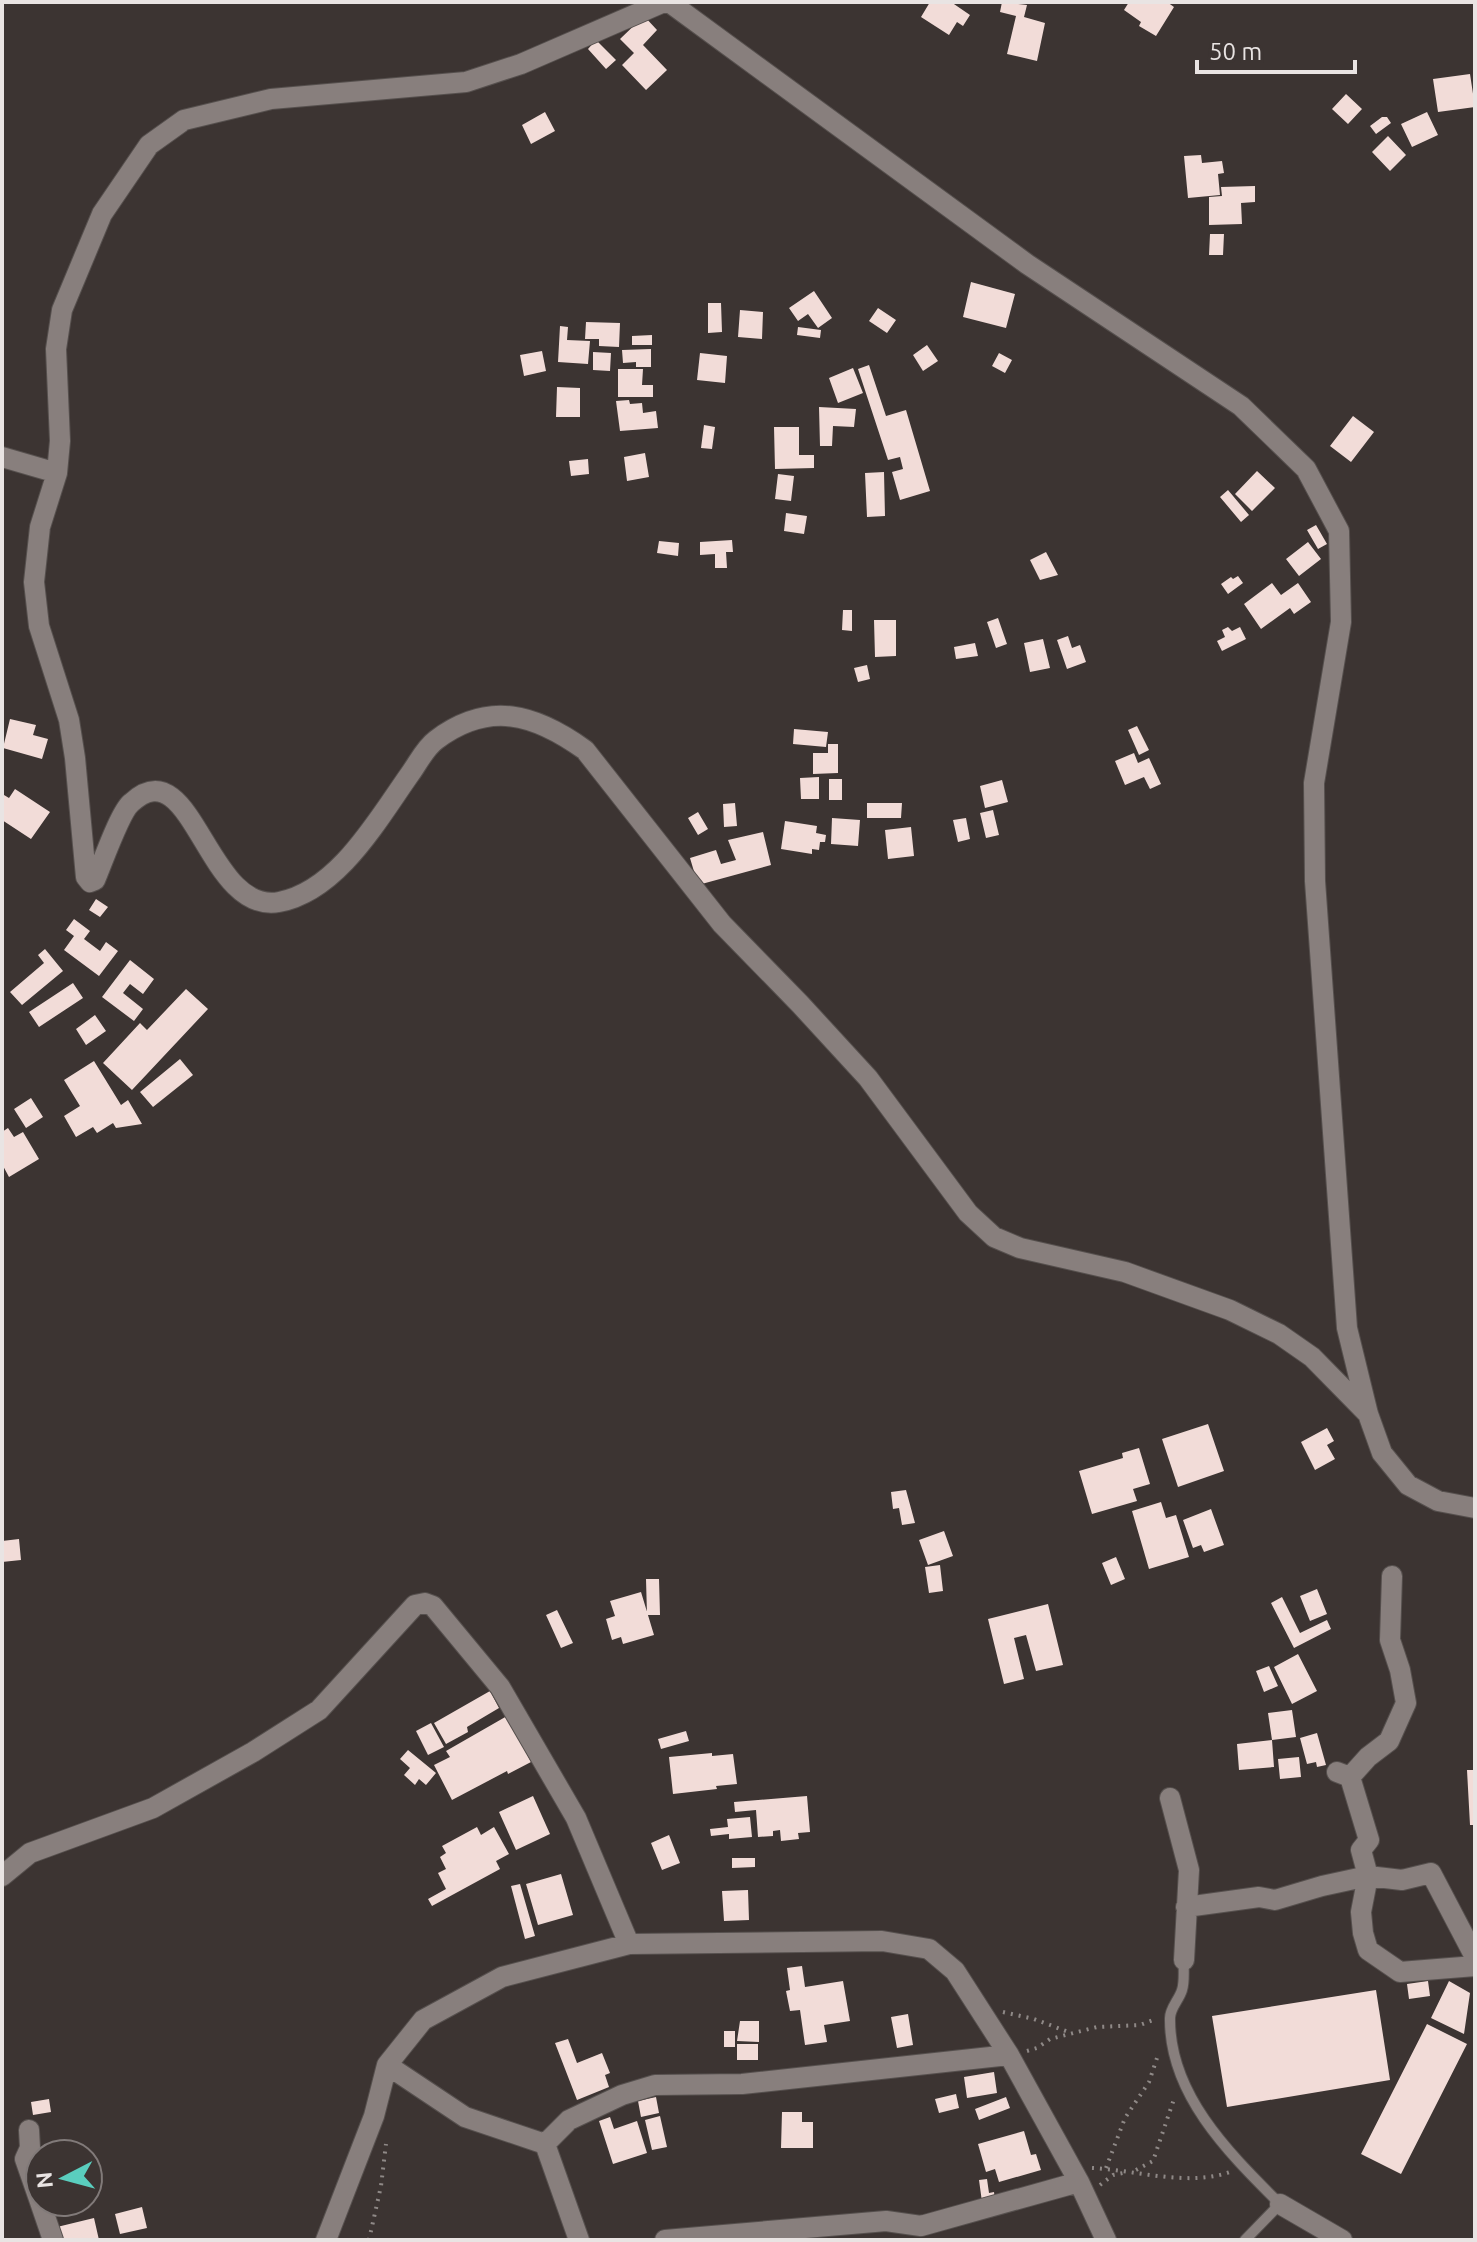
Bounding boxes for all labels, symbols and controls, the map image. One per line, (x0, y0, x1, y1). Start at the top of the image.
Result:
scale bar (1197, 24, 1355, 74)
text: 50 m (1209, 38, 1262, 65)
north arrow (24, 2138, 104, 2218)
text: N (30, 2171, 57, 2190)

